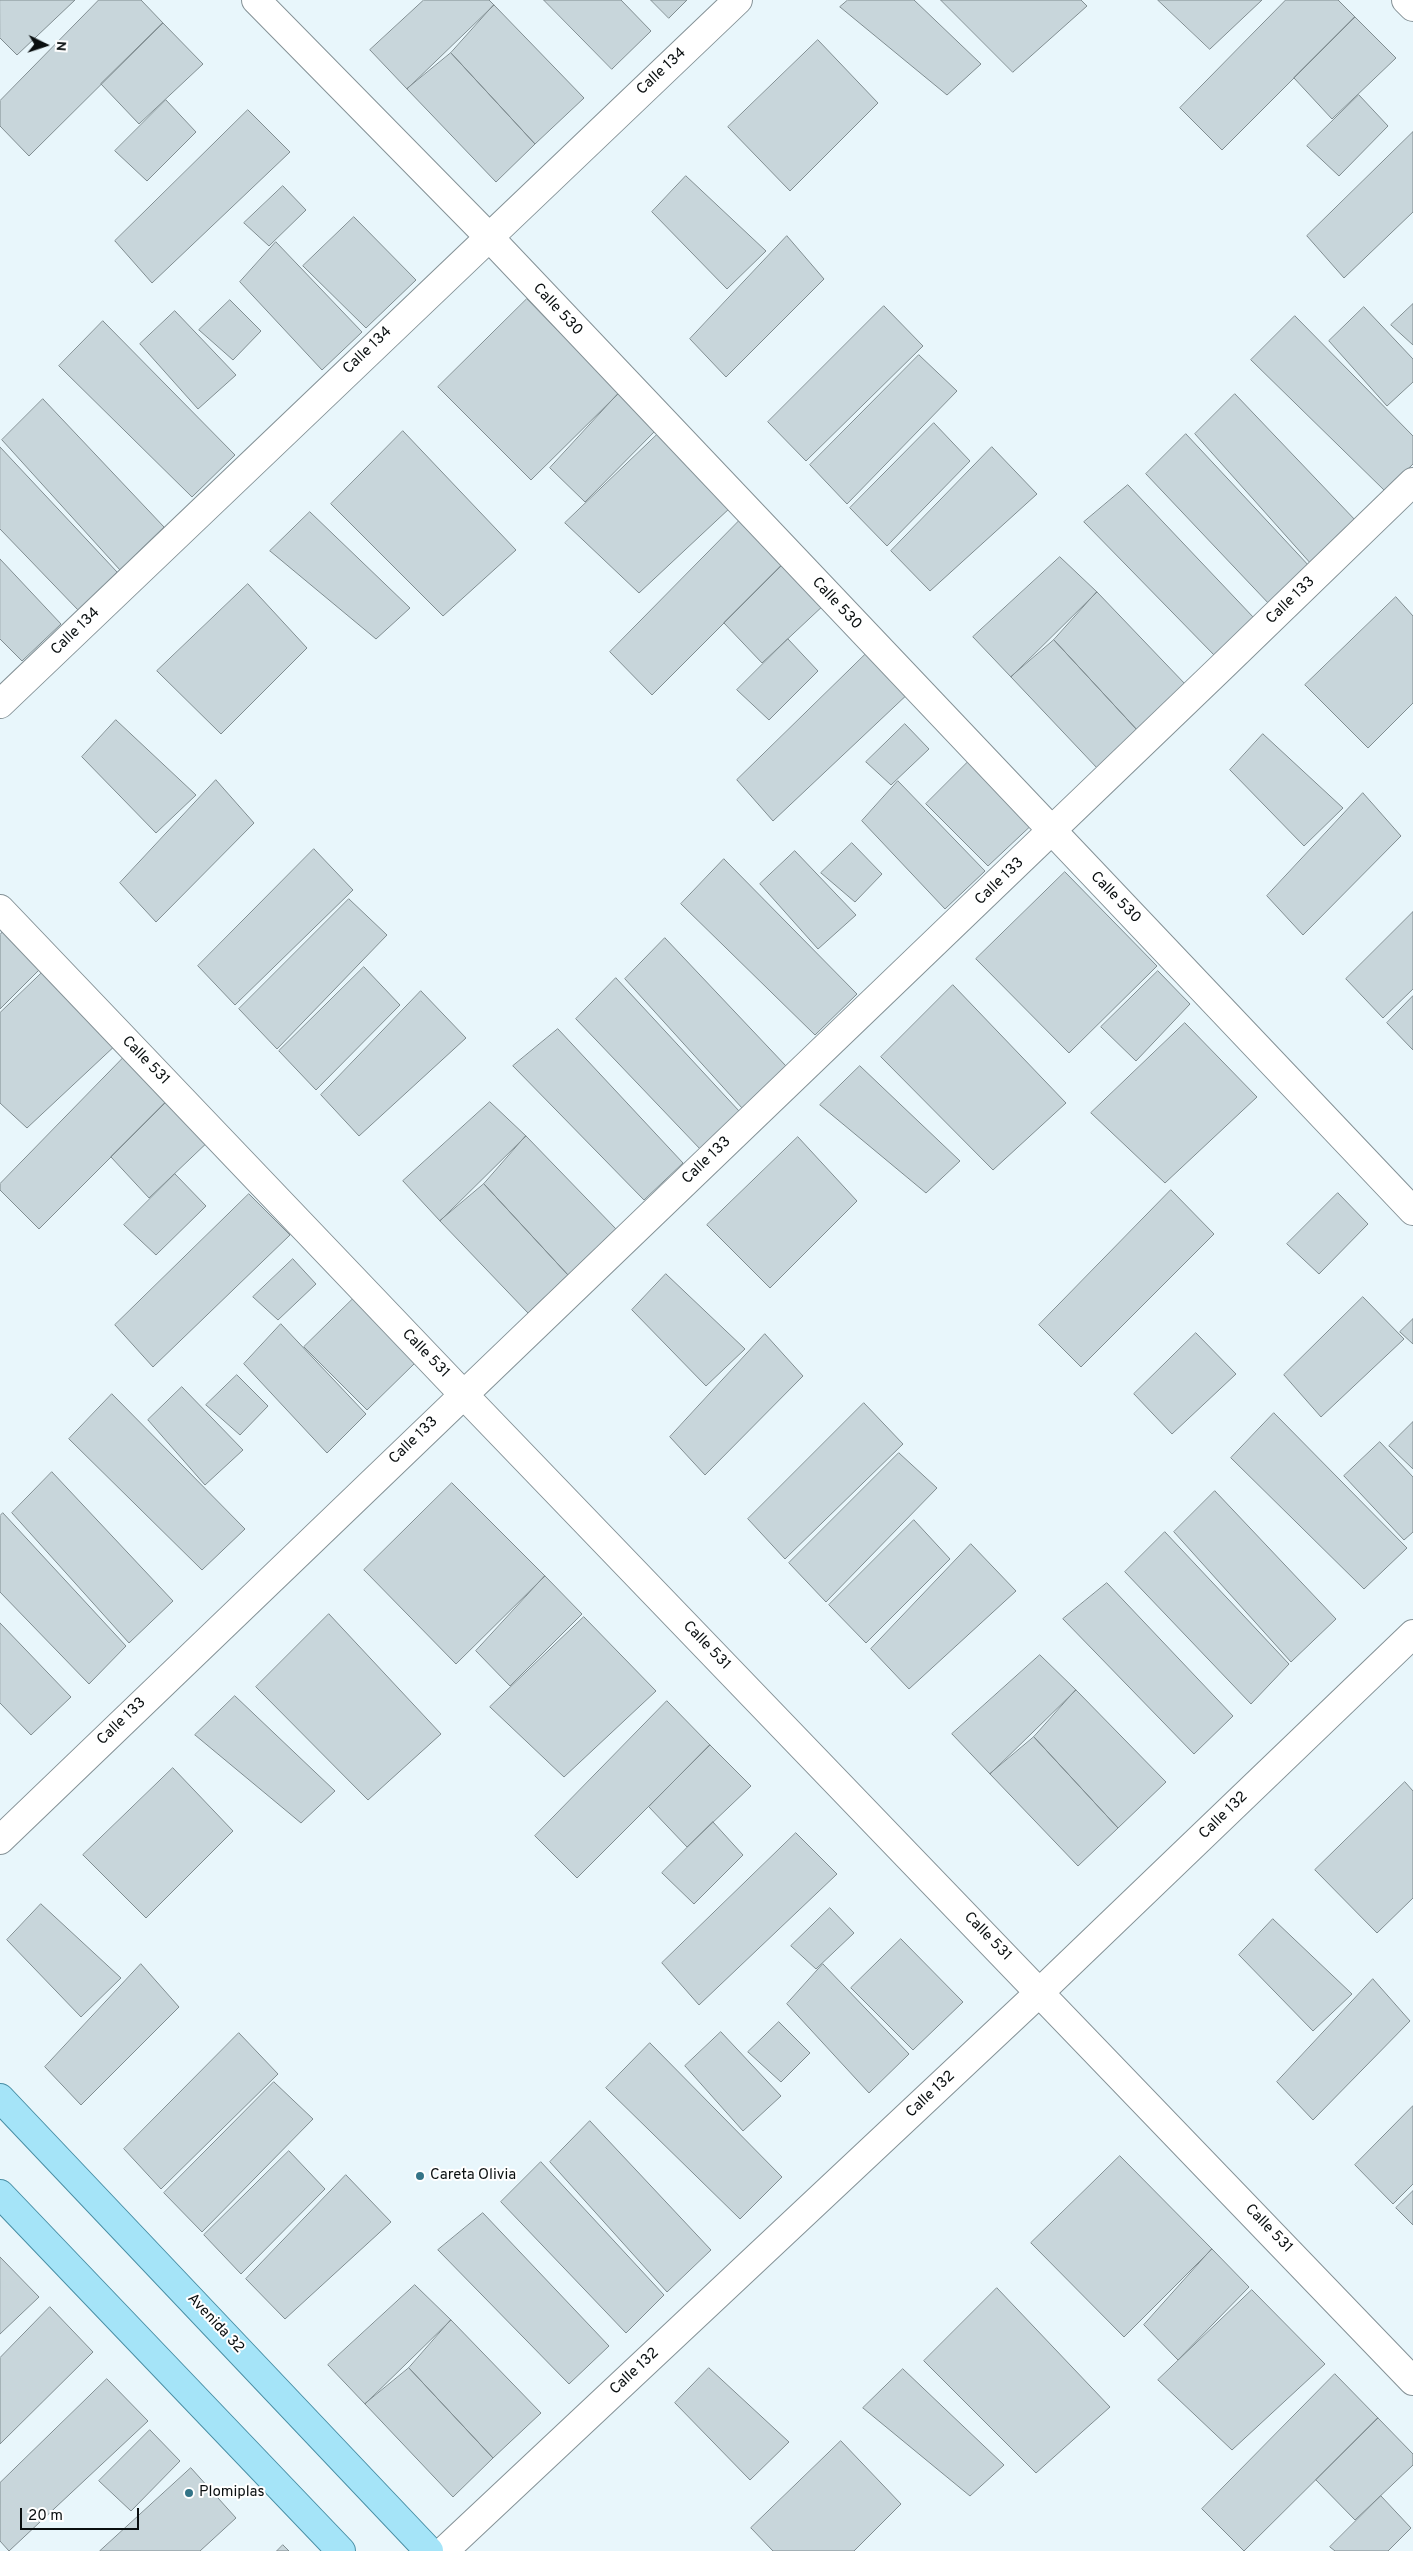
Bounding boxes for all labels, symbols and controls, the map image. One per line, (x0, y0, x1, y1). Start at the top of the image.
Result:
north arrow (20, 20, 70, 70)
text: N (52, 40, 69, 52)
street label: Calle 134 (634, 45, 690, 99)
street label: Calle 530 (528, 280, 586, 340)
street label: Calle 134 (340, 323, 396, 379)
street label: Calle 133 (1263, 573, 1319, 629)
street label: Calle 530 (807, 574, 865, 634)
street label: Calle 134 (48, 604, 104, 660)
street label: Calle 133 (972, 854, 1028, 910)
street label: Calle 530 (1086, 868, 1144, 928)
street label: Calle 531 (117, 1033, 173, 1089)
street label: Calle 133 (679, 1133, 735, 1189)
street label: Calle 531 (397, 1326, 453, 1382)
street label: Calle 133 (386, 1413, 442, 1469)
street label: Calle 531 (678, 1618, 734, 1674)
street label: Calle 133 (94, 1694, 150, 1750)
street label: Calle 132 (1196, 1788, 1252, 1844)
street label: Calle 531 (959, 1909, 1015, 1965)
street label: Calle 132 (903, 2068, 959, 2122)
place label: Careta Olivia (430, 2167, 516, 2185)
marker: Careta Olivia (414, 2170, 426, 2182)
street label: Calle 531 (1240, 2201, 1296, 2257)
street label: Avenida 32 (183, 2290, 247, 2358)
street label: Calle 132 (607, 2345, 663, 2399)
place label: Plomiplas (199, 2484, 265, 2502)
marker: Plomiplas (183, 2487, 195, 2499)
scale bar (22, 2498, 141, 2530)
text: 20 m (28, 2507, 63, 2526)

